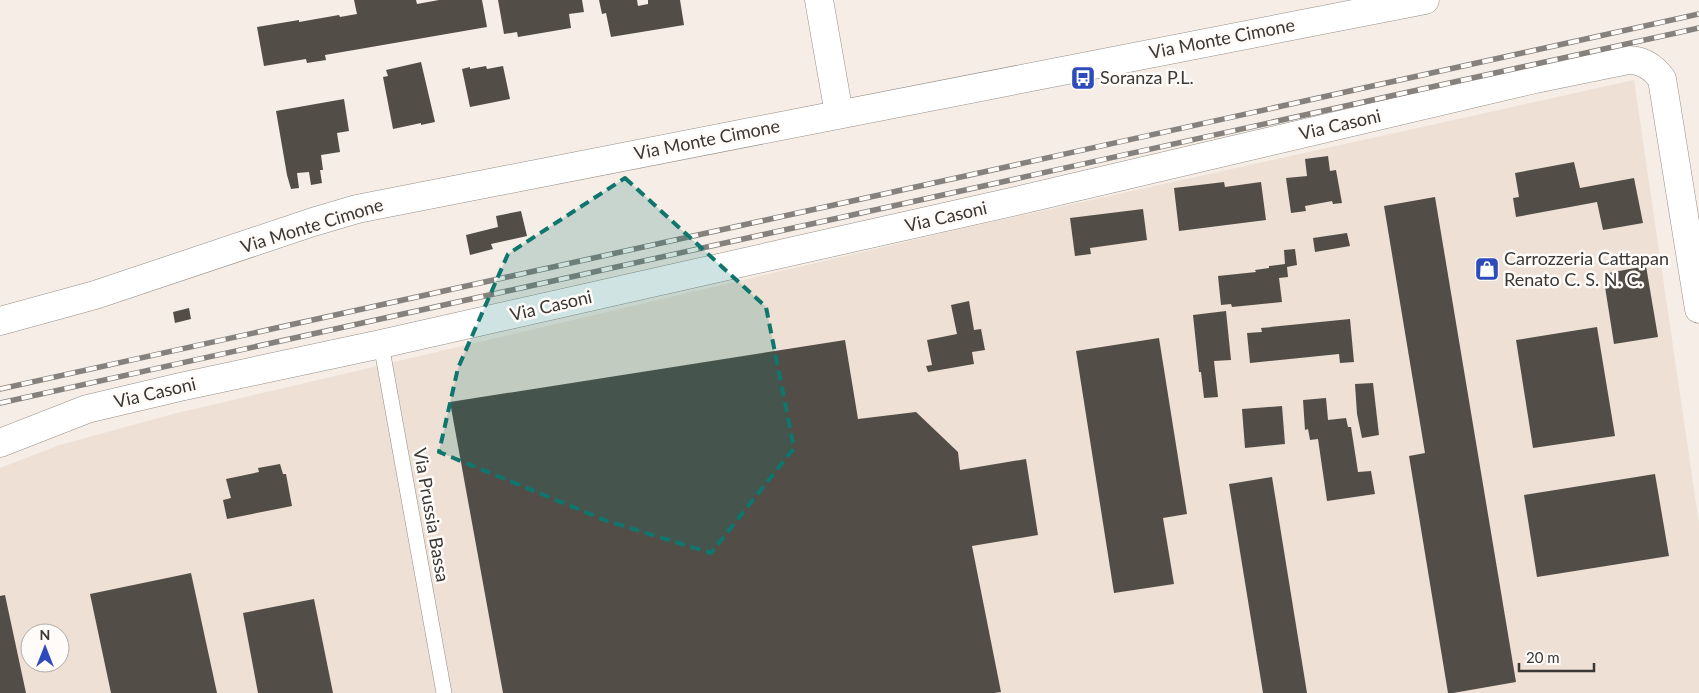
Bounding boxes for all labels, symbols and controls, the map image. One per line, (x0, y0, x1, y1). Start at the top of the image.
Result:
street label: Via Monte Cimone (1147, 13, 1297, 63)
bus stop icon: Soranza P.L. (1070, 65, 1096, 91)
place label: Soranza P.L. (1100, 66, 1194, 88)
street label: Via Casoni (1297, 104, 1383, 144)
street label: Via Monte Cimone (632, 114, 782, 164)
street label: Via Monte Cimone (238, 193, 386, 257)
street label: Via Casoni (903, 196, 989, 236)
place label: Carrozzeria Cattapan Renato C. S. N. C. (1504, 247, 1669, 290)
shop icon: Carrozzeria Cattapan Renato C. S. N. C. (1474, 256, 1500, 282)
street label: Via Casoni (508, 285, 594, 325)
street label: Via Casoni (112, 372, 198, 412)
street label: Via Prussia Bassa (409, 446, 455, 584)
north arrow (20, 623, 70, 673)
text: N (40, 626, 50, 643)
scale bar (1519, 640, 1594, 672)
text: 20 m (1526, 648, 1560, 666)

